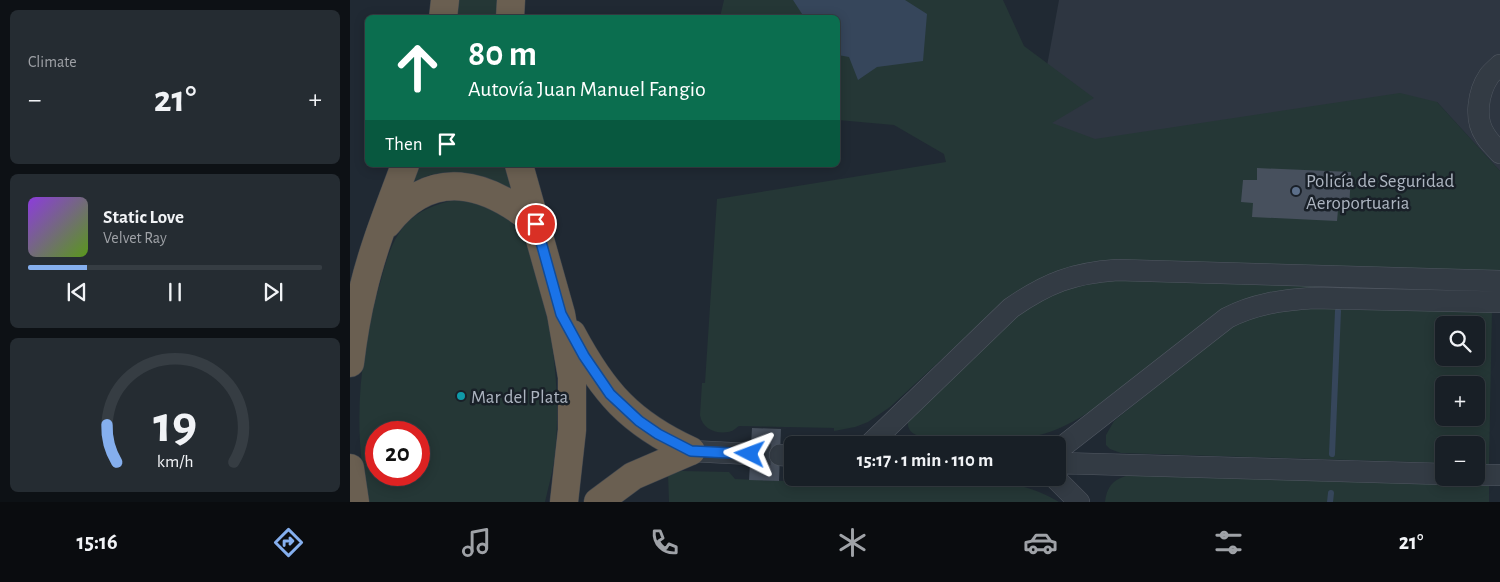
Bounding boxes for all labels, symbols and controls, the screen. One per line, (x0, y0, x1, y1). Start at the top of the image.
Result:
icon: ahead (385, 35, 450, 100)
text: 80 m (468, 37, 537, 72)
text: Climate (28, 54, 77, 70)
text: Autovía Juan Manuel Fangio (468, 78, 706, 100)
text: 21° (154, 81, 196, 119)
text: − (28, 86, 41, 114)
text: + (309, 86, 322, 114)
icon: arrive (433, 130, 461, 158)
text: Then (385, 135, 423, 154)
place label: Policía de Seguridad Aeroportuaria (1306, 172, 1455, 213)
marker: Policía de Seguridad Aeroportuaria (1290, 185, 1302, 197)
pin (515, 203, 557, 245)
text: Static Love (103, 208, 184, 227)
icon: arrive (522, 210, 550, 238)
text: Velvet Ray (103, 230, 167, 246)
icon: previous (63, 278, 91, 306)
icon: pause (161, 278, 189, 306)
icon: next (259, 278, 287, 306)
map controls (1435, 316, 1485, 486)
button: search (1435, 316, 1485, 366)
button: + (1435, 376, 1485, 426)
place label: Mar del Plata (471, 388, 569, 407)
marker: Mar del Plata (455, 390, 467, 402)
text: 19 (153, 399, 197, 451)
speed limit sign: 20 (365, 421, 430, 486)
position arrow (723, 427, 775, 479)
button: − (1435, 436, 1485, 486)
text: 15:17 · 1 min · 110 m (857, 451, 993, 470)
text: km/h (157, 453, 193, 471)
icon: directions (271, 525, 306, 560)
icon: music (459, 525, 494, 560)
icon: phone (647, 525, 682, 560)
icon: climate (835, 525, 870, 560)
icon: car (1023, 525, 1058, 560)
icon: filters (1211, 525, 1246, 560)
text: 15:16 (77, 531, 118, 553)
text: 21° (1399, 531, 1423, 553)

